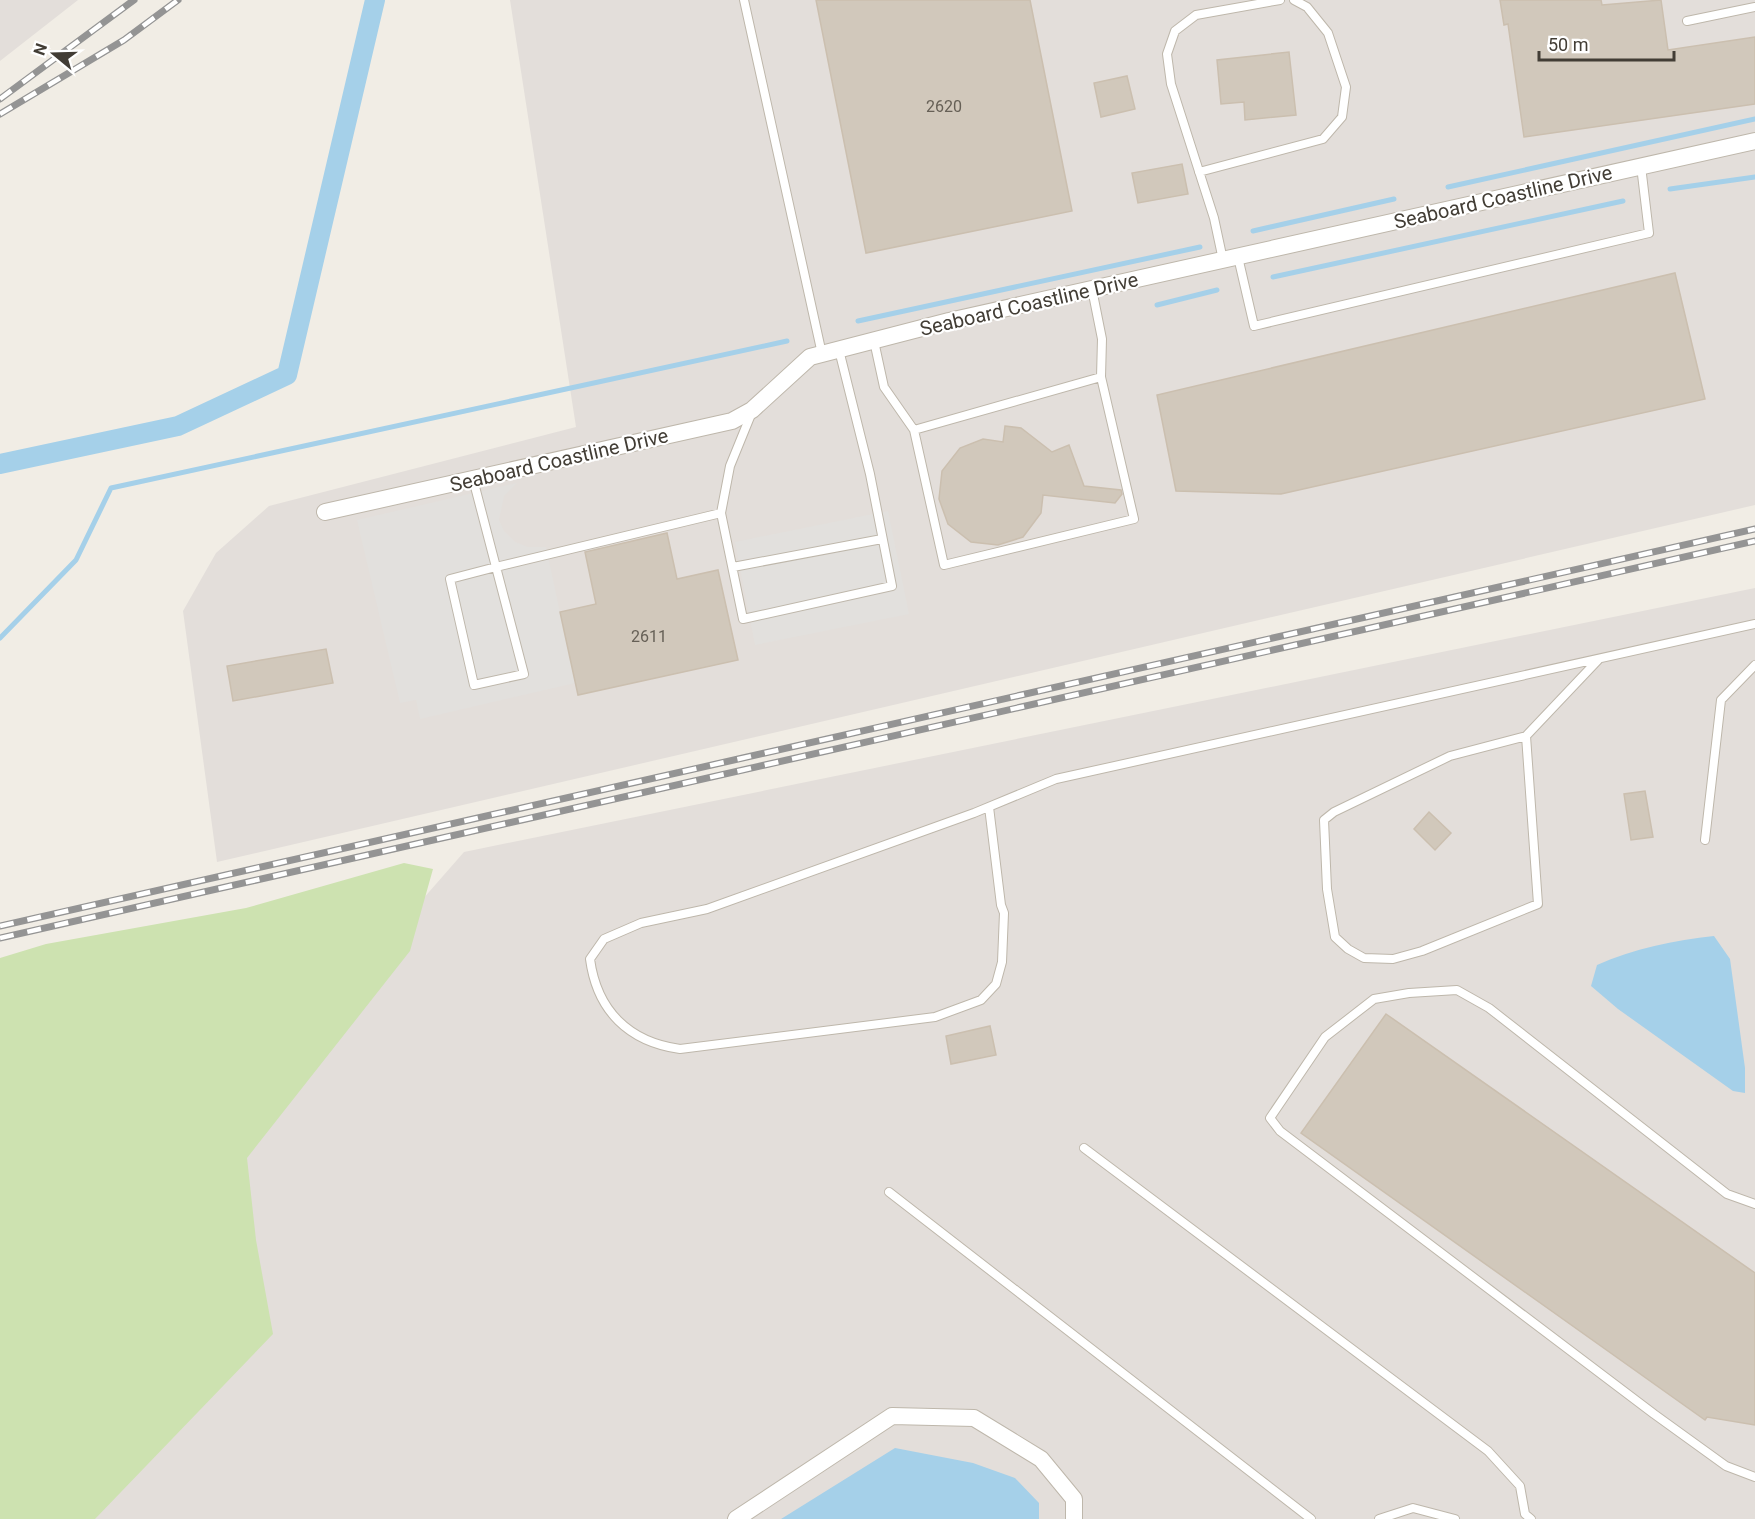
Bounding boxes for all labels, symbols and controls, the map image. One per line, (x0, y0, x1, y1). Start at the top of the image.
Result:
north arrow (24, 24, 84, 84)
scale bar (1539, 24, 1674, 62)
text: 50 m (1548, 34, 1588, 55)
text: N (29, 41, 51, 58)
house number: 2620 (926, 97, 962, 116)
street label: Seaboard Coastline Drive (1392, 160, 1614, 234)
street label: Seaboard Coastline Drive (918, 267, 1140, 341)
street label: Seaboard Coastline Drive (448, 423, 670, 497)
house number: 2611 (631, 627, 667, 646)

